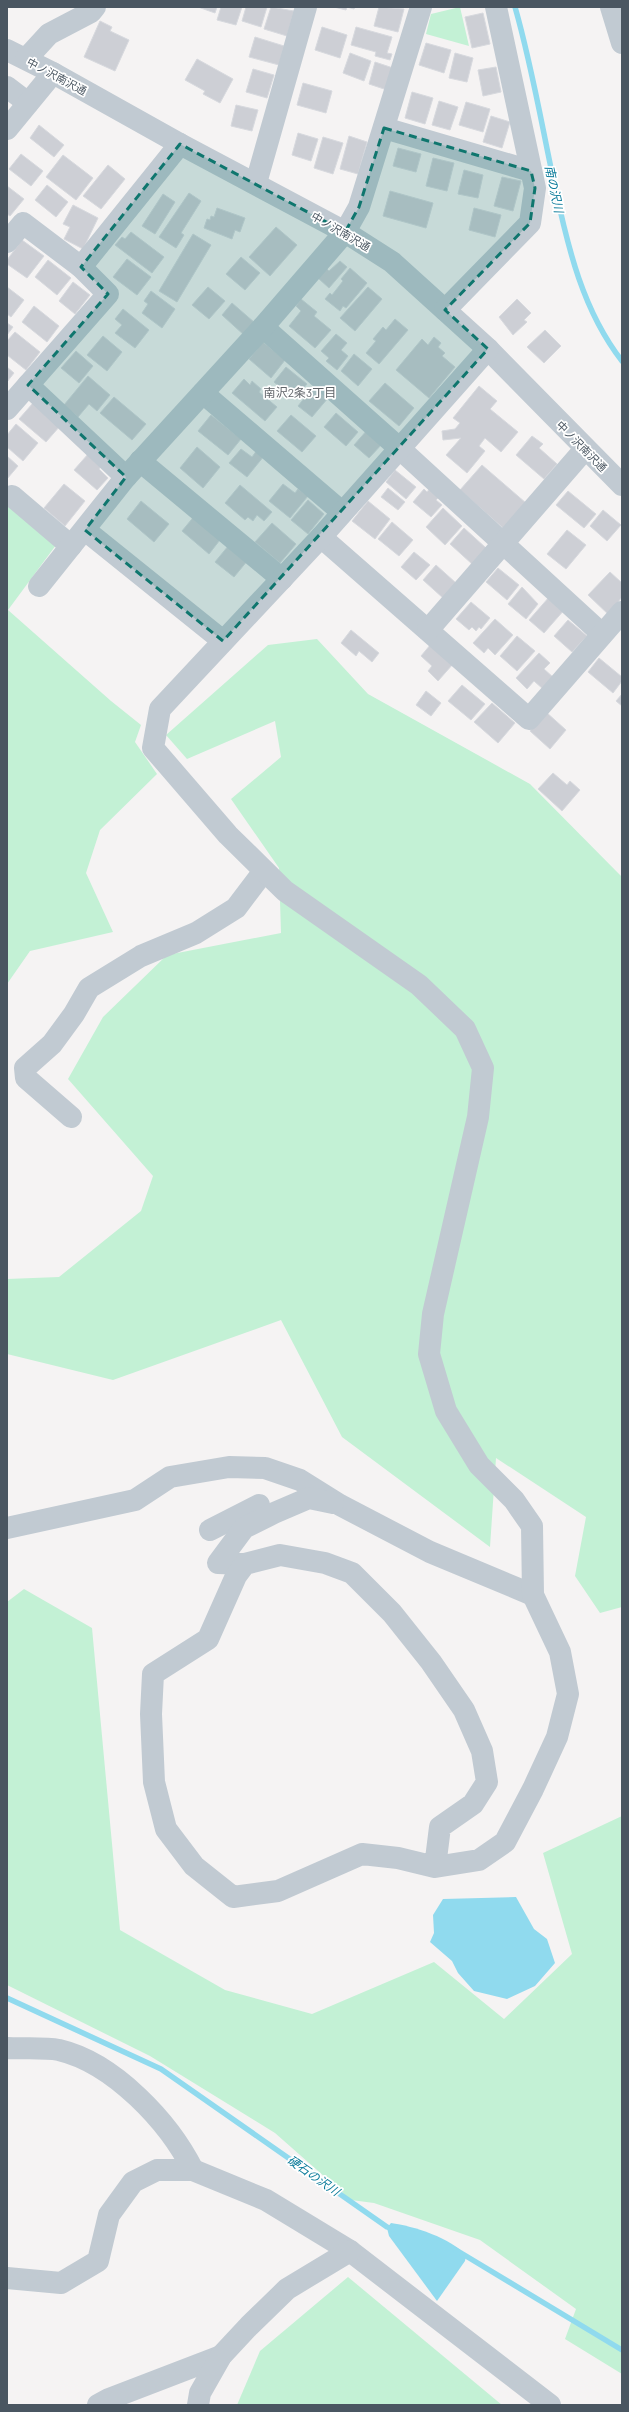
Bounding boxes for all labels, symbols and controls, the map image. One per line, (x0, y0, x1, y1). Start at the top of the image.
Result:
street label: 中ノ沢南沢通 (25, 55, 89, 97)
water label: 南の沢川 (543, 164, 567, 216)
street label: 中ノ沢南沢通 (309, 209, 373, 253)
district label: 南沢2条3丁目 (264, 385, 336, 399)
street label: 中ノ沢南沢通 (554, 418, 610, 474)
water label: 硬石の沢川 (285, 2152, 344, 2199)

